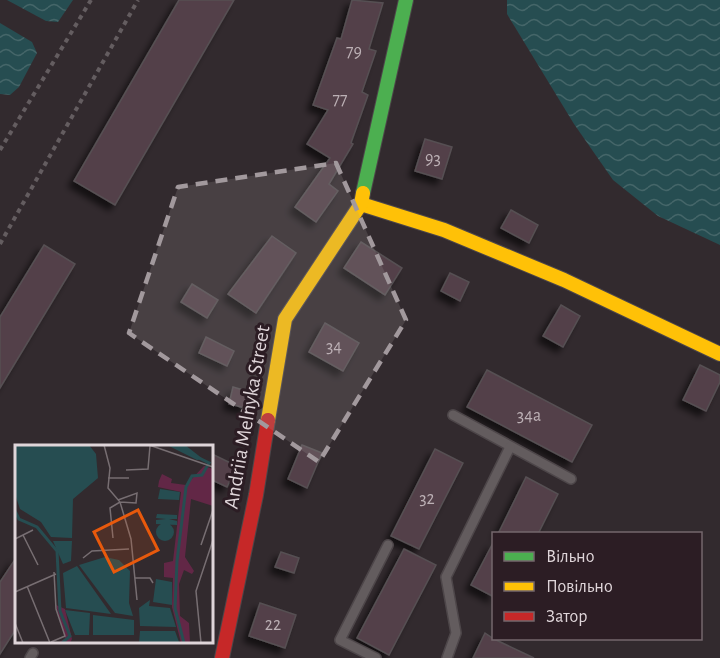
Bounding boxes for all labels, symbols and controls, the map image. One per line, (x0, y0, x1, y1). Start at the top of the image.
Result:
house number: 79 (346, 43, 362, 61)
house number: 77 (332, 91, 348, 109)
house number: 93 (425, 150, 441, 168)
street label: Andriia Melnyka Street (221, 323, 274, 510)
house number: 34 (326, 338, 342, 356)
house number: 34а (517, 407, 541, 425)
inset map (15, 445, 213, 643)
house number: 32 (419, 490, 435, 508)
legend (492, 532, 702, 640)
text: Вільно (546, 548, 594, 566)
text: Повільно (546, 578, 613, 596)
text: Затор (546, 608, 587, 626)
house number: 22 (265, 616, 281, 634)

